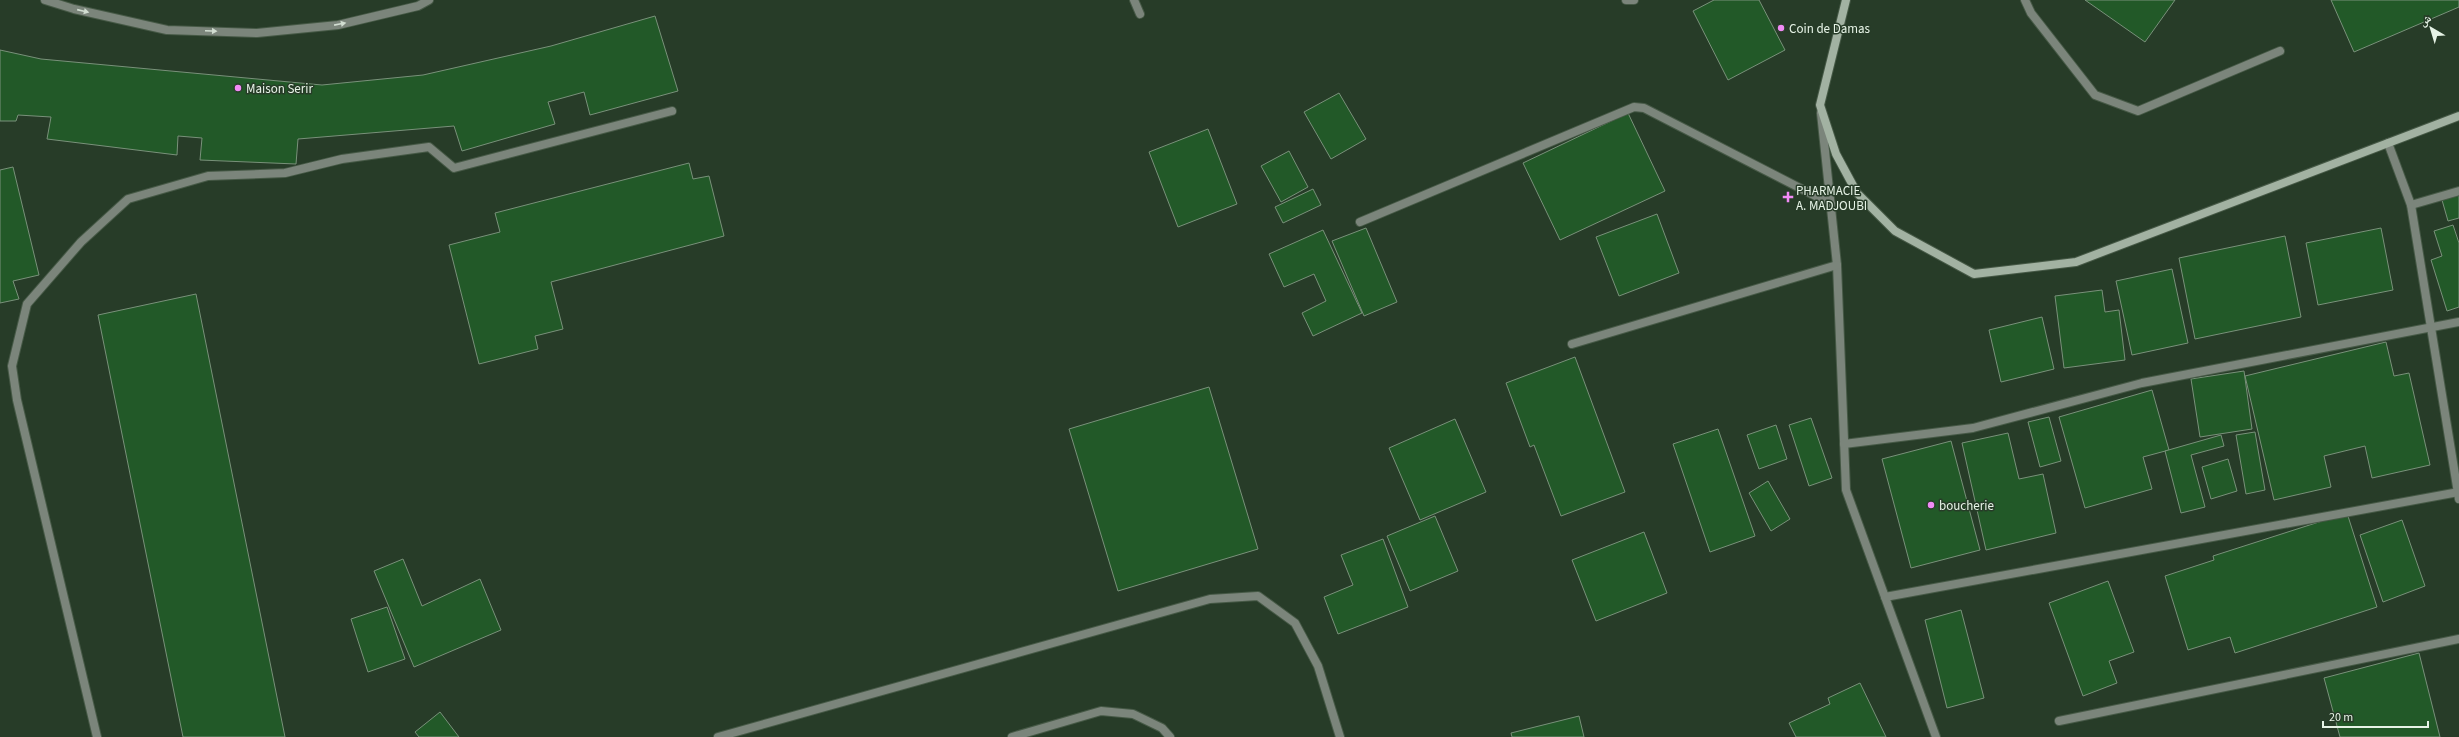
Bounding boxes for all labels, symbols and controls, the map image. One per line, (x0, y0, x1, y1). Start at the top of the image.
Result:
north arrow (2411, 8, 2451, 48)
one-way arrow (77, 9, 89, 15)
text: ش (2416, 11, 2435, 30)
place label: Coin de Damas (1789, 20, 1871, 38)
one-way arrow (334, 21, 346, 27)
marker: Coin de Damas (1776, 23, 1786, 33)
one-way arrow (205, 28, 217, 35)
place label: Maison Serir (246, 80, 314, 98)
marker: Maison Serir (233, 83, 243, 93)
place label: PHARMACIE A. MADJOUBI (1796, 182, 1867, 215)
marker: PHARMACIE A. MADJOUBI (1783, 192, 1793, 202)
place label: boucherie (1939, 497, 1994, 515)
marker: boucherie (1926, 500, 1936, 510)
scale bar (2323, 703, 2428, 729)
text: 20 m (2329, 709, 2353, 726)

